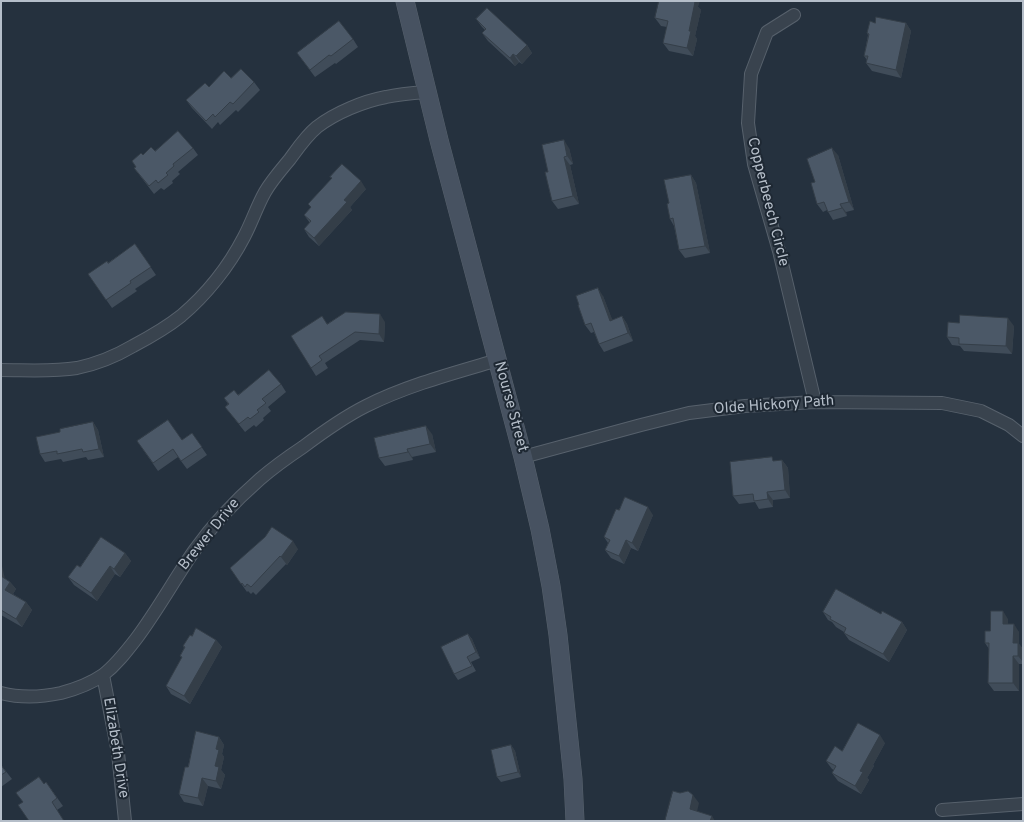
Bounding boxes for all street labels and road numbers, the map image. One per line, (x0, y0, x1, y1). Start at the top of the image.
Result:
street label: Copperbeech Circle (742, 136, 792, 268)
street label: Nourse Street (489, 360, 531, 454)
street label: Olde Hickory Path (713, 393, 835, 419)
street label: Brewer Drive (176, 496, 244, 574)
street label: Elizabeth Drive (98, 696, 132, 800)

